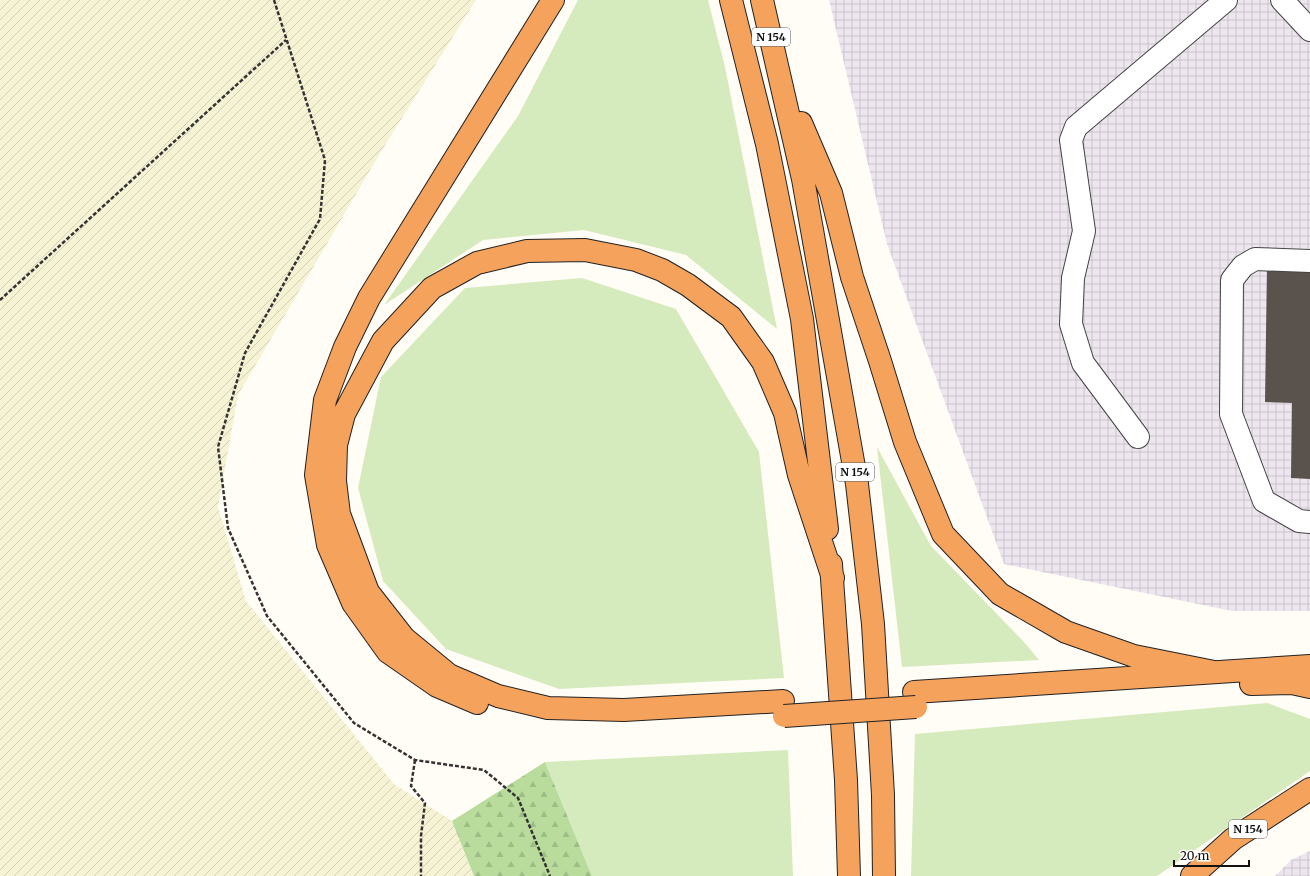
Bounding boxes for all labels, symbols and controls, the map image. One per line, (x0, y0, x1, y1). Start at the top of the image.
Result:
road number: N 154 (752, 28, 790, 46)
road number: N 154 (836, 463, 874, 481)
road number: N 154 (1229, 820, 1267, 838)
scale bar (1174, 842, 1249, 868)
text: 20 m (1180, 848, 1209, 863)

